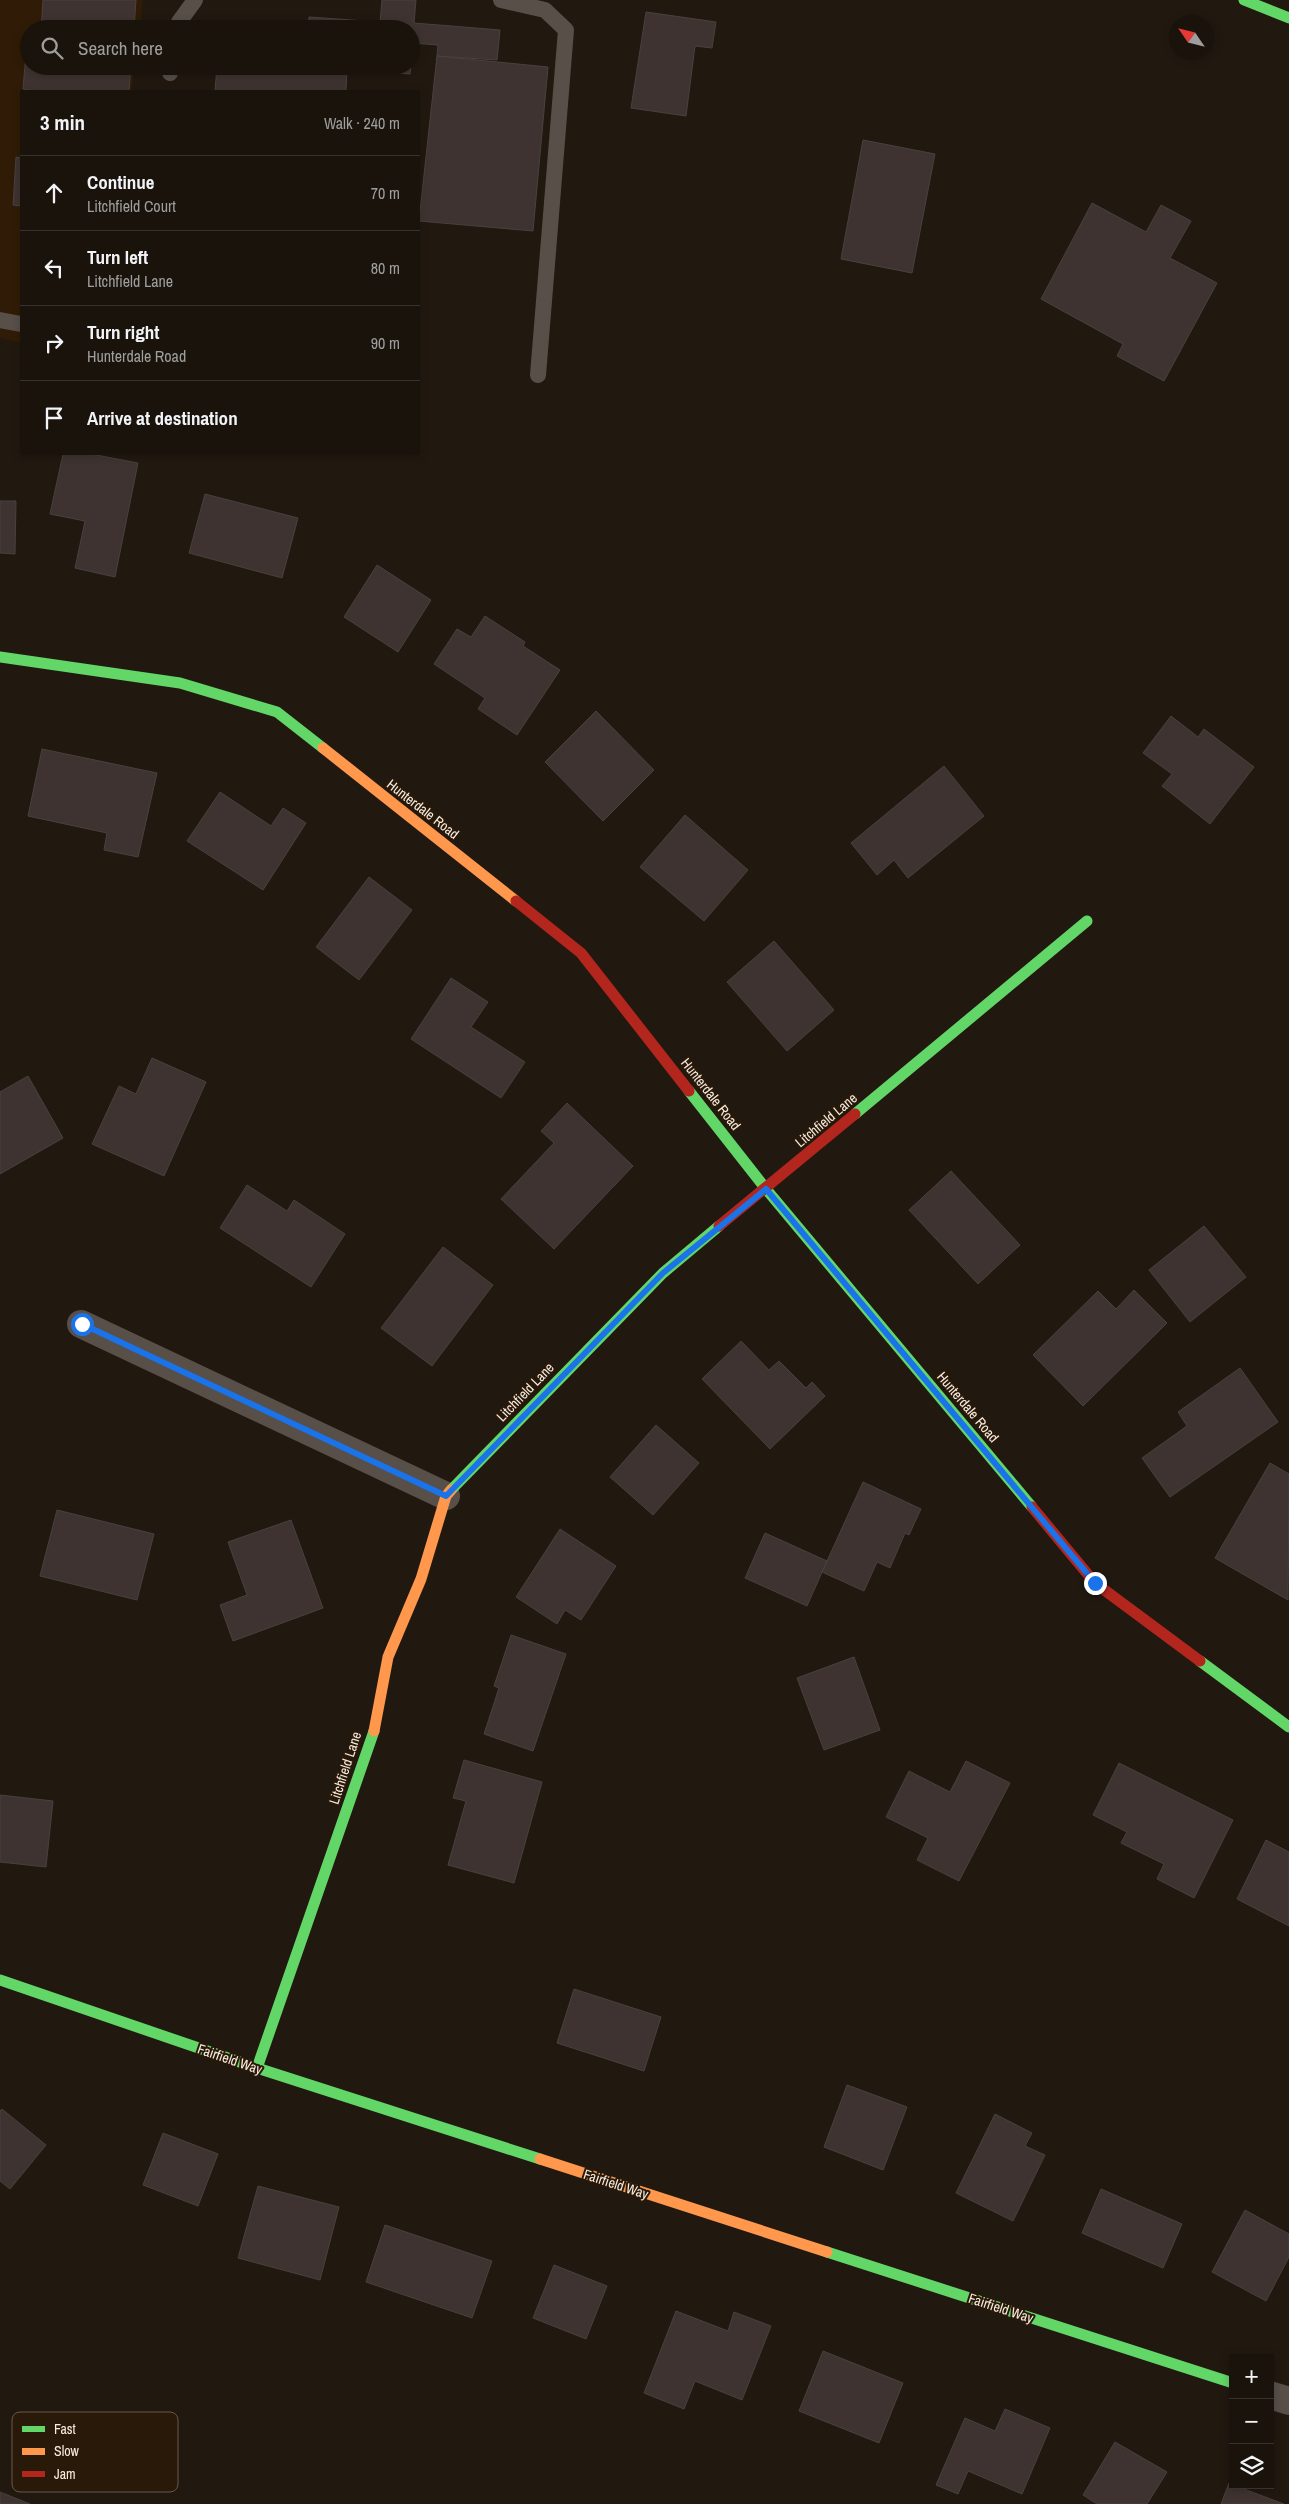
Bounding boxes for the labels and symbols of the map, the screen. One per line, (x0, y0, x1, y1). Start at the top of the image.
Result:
north arrow (1169, 15, 1214, 60)
street label: Hunterdale Road (383, 775, 463, 843)
street label: Hunterdale Road (677, 1054, 745, 1134)
street label: Litchfield Lane (791, 1089, 861, 1151)
route start (71, 1313, 94, 1336)
street label: Litchfield Lane (492, 1359, 558, 1425)
street label: Hunterdale Road (933, 1368, 1003, 1446)
route end (1084, 1572, 1107, 1595)
street label: Litchfield Lane (325, 1729, 365, 1807)
street label: Fairfield Way (195, 2040, 265, 2079)
street label: Fairfield Way (581, 2165, 651, 2203)
street label: Fairfield Way (966, 2289, 1036, 2327)
legend (12, 2412, 178, 2492)
text: Fast (54, 2420, 76, 2438)
text: Slow (54, 2442, 80, 2460)
text: Jam (54, 2465, 76, 2483)

